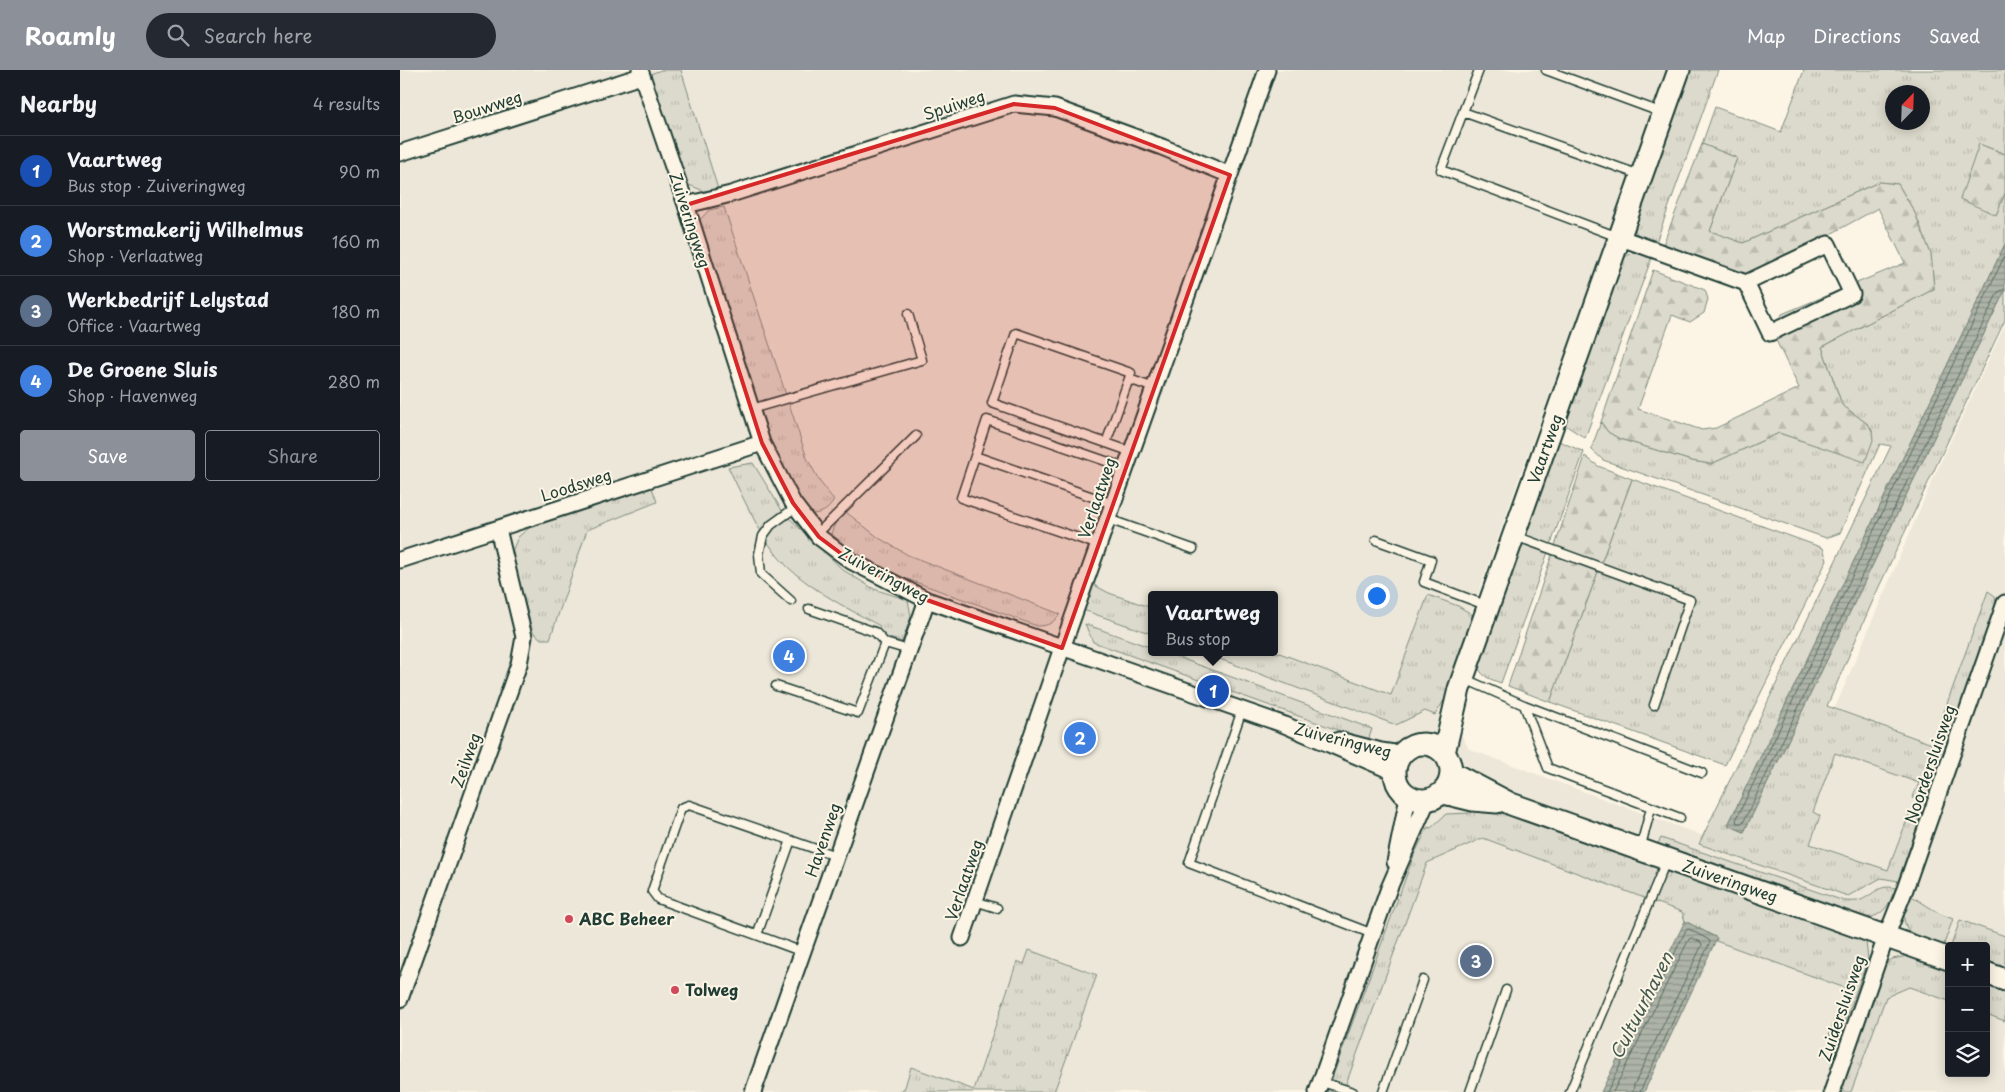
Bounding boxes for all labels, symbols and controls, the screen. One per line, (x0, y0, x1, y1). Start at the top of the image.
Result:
search box (146, 13, 496, 58)
text: Roamly (25, 17, 116, 53)
icon: search (164, 21, 192, 49)
text: Search here (204, 21, 312, 49)
text: Map (1747, 22, 1785, 49)
text: Directions (1813, 22, 1901, 49)
text: Saved (1929, 22, 1980, 49)
street label: Bouwweg (448, 83, 525, 129)
street label: Spuiweg (920, 83, 988, 125)
north arrow (1885, 85, 1930, 130)
text: Nearby (20, 87, 97, 119)
text: 4 results (313, 91, 380, 115)
text: Vaartweg (67, 145, 162, 173)
text: 1 (32, 159, 40, 183)
text: 90 m (339, 159, 380, 183)
street label: Zuiveringweg (664, 169, 718, 271)
text: Bus stop · Zuiveringweg (67, 173, 246, 197)
text: Worstmakerij Wilhelmus (67, 215, 303, 243)
text: 2 (30, 229, 42, 253)
text: 160 m (332, 229, 380, 253)
text: Shop · Verlaatweg (67, 243, 203, 267)
text: Werkbedrijf Lelystad (67, 285, 269, 313)
text: 3 (31, 299, 41, 323)
text: 180 m (332, 299, 380, 323)
text: Office · Vaartweg (67, 313, 201, 337)
text: De Groene Sluis (67, 355, 218, 383)
text: 4 (31, 369, 41, 393)
text: 280 m (328, 369, 380, 393)
text: Shop · Havenweg (67, 383, 198, 407)
street label: Vaartweg (1520, 410, 1568, 487)
button: Save (20, 430, 195, 481)
button: Share (205, 430, 380, 481)
street label: Verlaatweg (1071, 454, 1121, 542)
street label: Loodsweg (537, 461, 614, 507)
street label: Zuiveringweg (835, 540, 934, 608)
your location (1364, 583, 1390, 609)
popup (1148, 591, 1278, 656)
text: Vaartweg (1165, 598, 1261, 626)
text: Bus stop (1165, 626, 1230, 650)
pin: 4 (773, 637, 805, 675)
pin: 1 (1197, 672, 1229, 710)
street label: Noordersluisweg (1897, 701, 1961, 826)
street label: Zuiveringweg (1292, 715, 1395, 763)
pin: 2 (1064, 719, 1096, 757)
street label: Zeilweg (444, 729, 486, 791)
street label: Havenweg (798, 799, 846, 880)
street label: Verlaatweg (938, 836, 988, 924)
street label: Zuiveringweg (1679, 852, 1781, 908)
place label: ABC Beheer (578, 906, 675, 930)
marker: ABC Beheer (563, 913, 575, 925)
pin: 3 (1460, 942, 1492, 980)
map controls (1945, 942, 1990, 1077)
button: + (1945, 942, 1990, 987)
water label: Cultuurhaven (1602, 946, 1680, 1064)
street label: Zuidersluisweg (1812, 951, 1870, 1064)
place label: Tolweg (685, 977, 739, 1001)
marker: Tolweg (669, 984, 681, 996)
button: − (1945, 987, 1990, 1032)
button: layers (1945, 1032, 1990, 1077)

